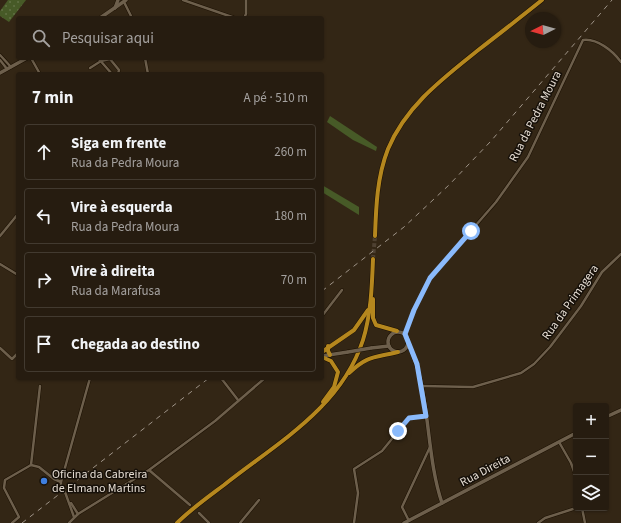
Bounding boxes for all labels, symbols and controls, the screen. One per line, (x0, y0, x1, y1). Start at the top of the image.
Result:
north arrow (525, 12, 561, 48)
search box (16, 16, 324, 60)
icon: search (30, 27, 52, 49)
text: Pesquisar aqui (62, 28, 154, 49)
street label: Rua da Pedra Moura (505, 68, 566, 165)
text: 7 min (32, 86, 73, 110)
text: A pé · 510 m (243, 89, 308, 107)
text: Siga em frente (71, 133, 166, 154)
icon: ahead (33, 141, 55, 163)
text: 260 m (274, 143, 307, 161)
text: Rua da Pedra Moura (71, 154, 179, 172)
text: Vire à esquerda (71, 197, 173, 218)
icon: left (33, 205, 55, 227)
text: 180 m (274, 207, 307, 225)
text: Rua da Pedra Moura (71, 218, 179, 236)
route start (462, 222, 480, 240)
text: Vire à direita (71, 261, 155, 282)
street label: Rua da Primagera (538, 261, 603, 343)
icon: right (33, 269, 55, 291)
text: 70 m (281, 271, 307, 289)
text: Rua da Marafusa (71, 282, 161, 300)
icon: arrive (33, 333, 55, 355)
text: Chegada ao destino (71, 334, 200, 355)
map controls (573, 403, 609, 511)
button: + (573, 403, 609, 439)
route end (389, 422, 407, 440)
button: − (573, 439, 609, 475)
street label: Rua Direita (457, 450, 513, 491)
place label: Oficina da Cabreira de Elmano Martins (52, 466, 147, 497)
button: layers (573, 475, 609, 511)
marker: Oficina da Cabreira de Elmano Martins (39, 476, 49, 486)

